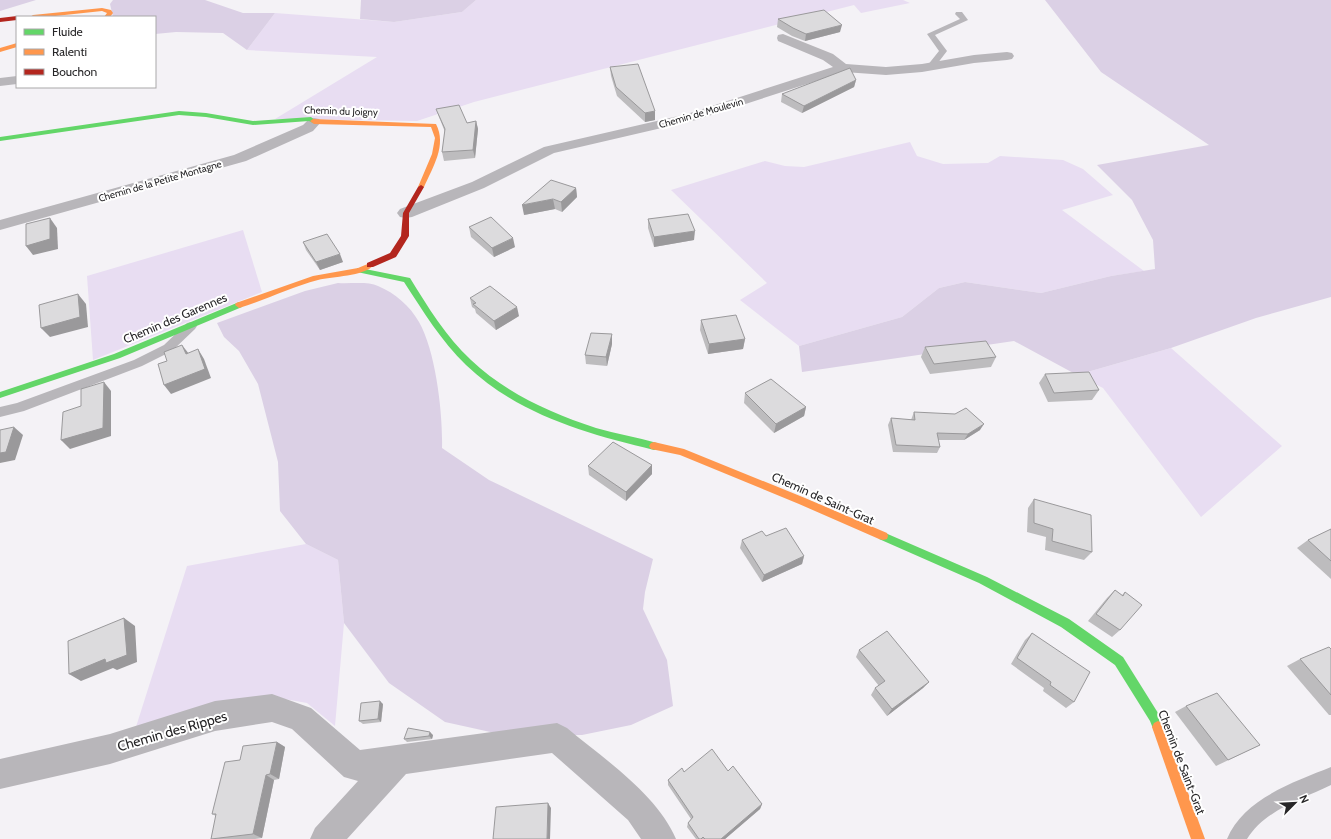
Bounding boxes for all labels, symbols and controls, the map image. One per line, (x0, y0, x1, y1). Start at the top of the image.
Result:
legend (16, 16, 156, 88)
text: Fluide (52, 24, 83, 39)
text: Ralenti (52, 44, 87, 59)
text: Bouchon (52, 64, 98, 79)
street label: Chemin de Moulevin (657, 95, 745, 131)
street label: Chemin du Joigny (304, 103, 378, 119)
street label: Chemin de la Petite Montagne (97, 157, 223, 205)
street label: Chemin des Garennes (121, 289, 229, 347)
street label: Chemin de Saint-Grat (769, 469, 877, 527)
street label: Chemin des Rippes (115, 707, 229, 755)
street label: Chemin de Saint-Grat (1155, 708, 1209, 816)
north arrow (1275, 783, 1315, 823)
text: N (1296, 793, 1312, 805)

